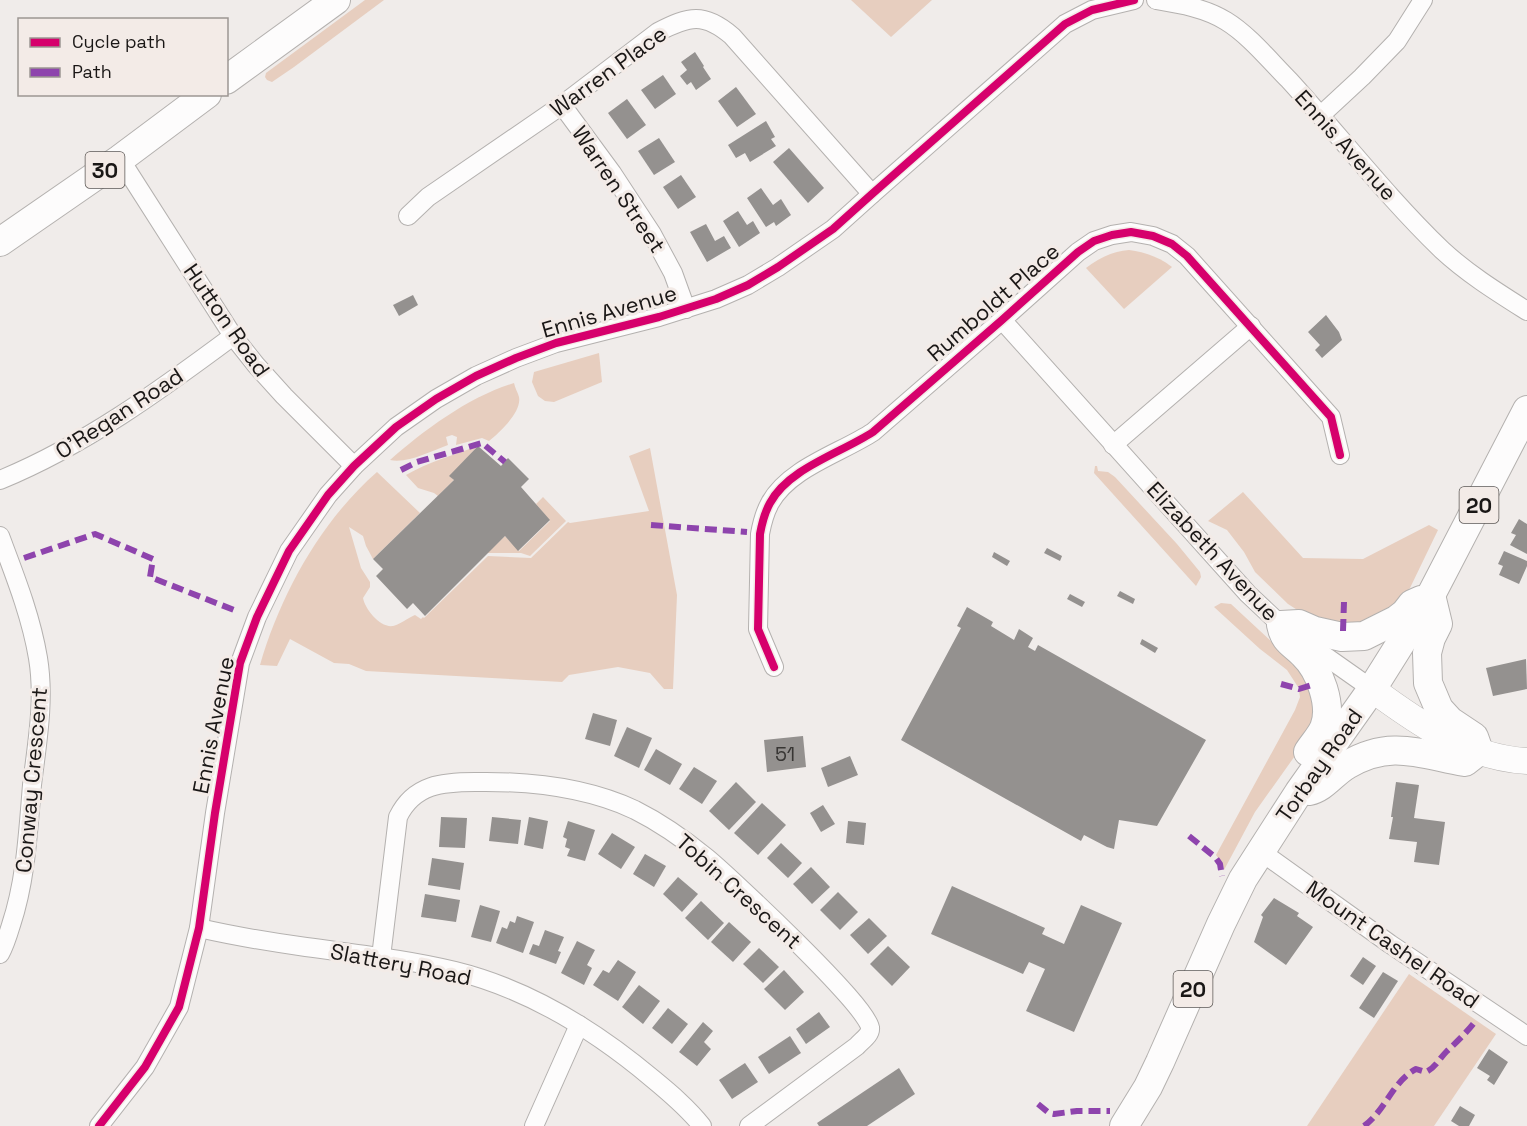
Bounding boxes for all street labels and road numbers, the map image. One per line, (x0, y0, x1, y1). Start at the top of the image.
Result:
street label: Warren Place (544, 19, 672, 123)
street label: Ennis Avenue (1289, 84, 1403, 206)
street label: Warren Street (566, 120, 672, 258)
road number: 30 (86, 152, 124, 188)
street label: Rumboldt Place (921, 237, 1065, 367)
street label: Hutton Road (178, 258, 276, 382)
street label: Ennis Avenue (538, 278, 680, 344)
street label: O'Regan Road (50, 361, 188, 465)
street label: Elizabeth Avenue (1141, 475, 1285, 627)
road number: 20 (1460, 487, 1498, 523)
street label: Ennis Avenue (186, 654, 240, 796)
street label: Conway Crescent (9, 686, 53, 874)
street label: Torbay Road (1270, 703, 1368, 827)
street label: Tobin Crescent (670, 827, 808, 955)
street label: Mount Cashel Road (1301, 874, 1485, 1014)
street label: Slattery Road (328, 937, 474, 991)
road number: 20 (1174, 971, 1212, 1007)

